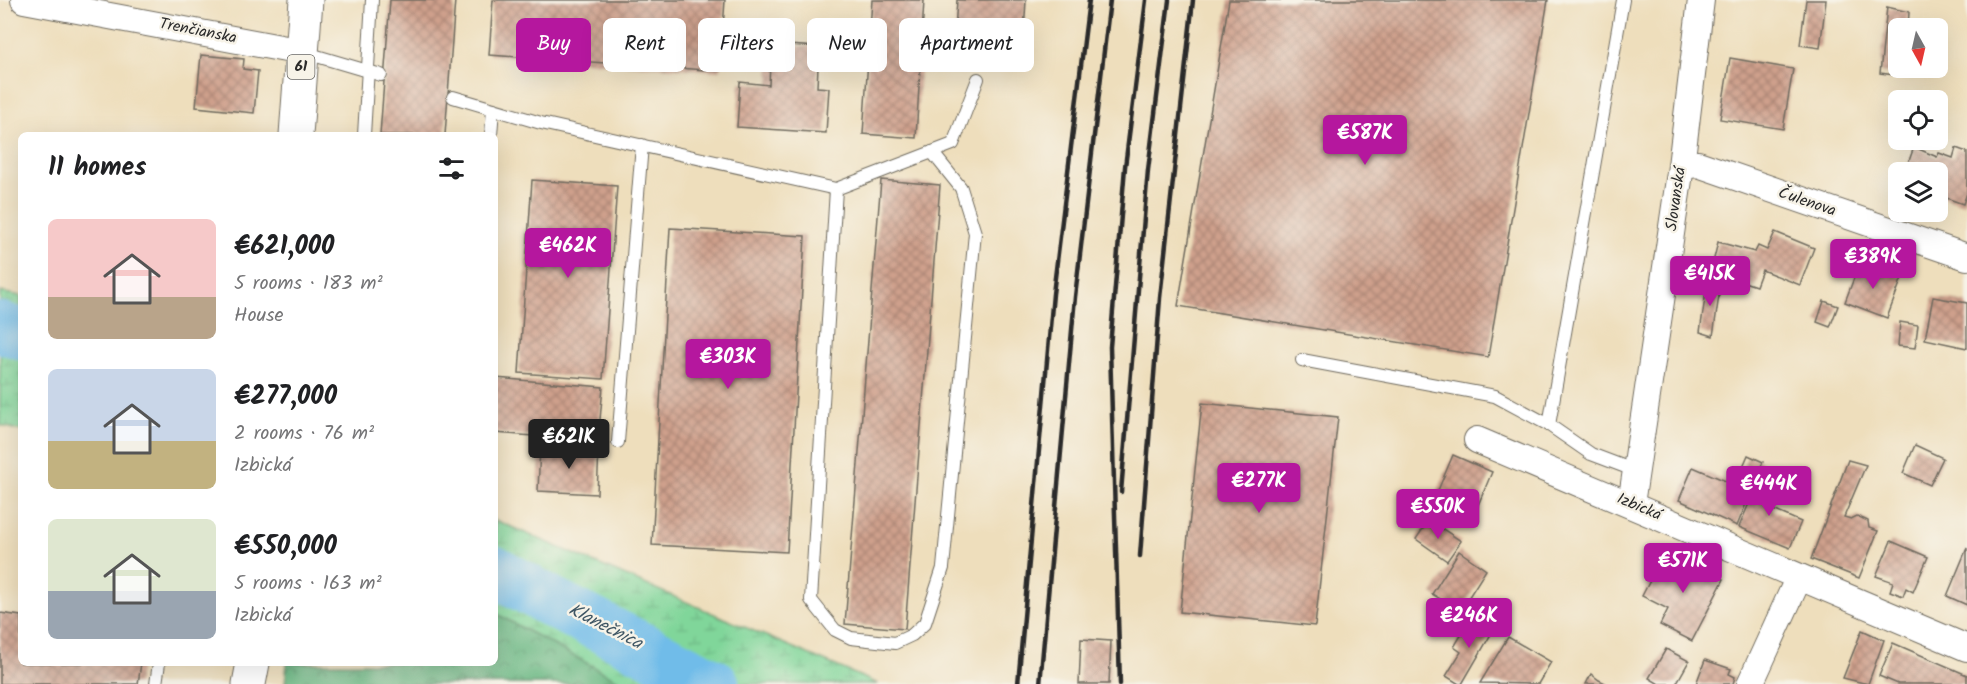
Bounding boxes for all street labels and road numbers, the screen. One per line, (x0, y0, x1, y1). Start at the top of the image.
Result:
street label: Trenčianska (157, 11, 239, 51)
road number: 61 (288, 55, 314, 79)
street label: Slovanská (1659, 164, 1693, 233)
street label: Čulenova (1775, 180, 1839, 224)
street label: Izbická (1613, 486, 1667, 528)

